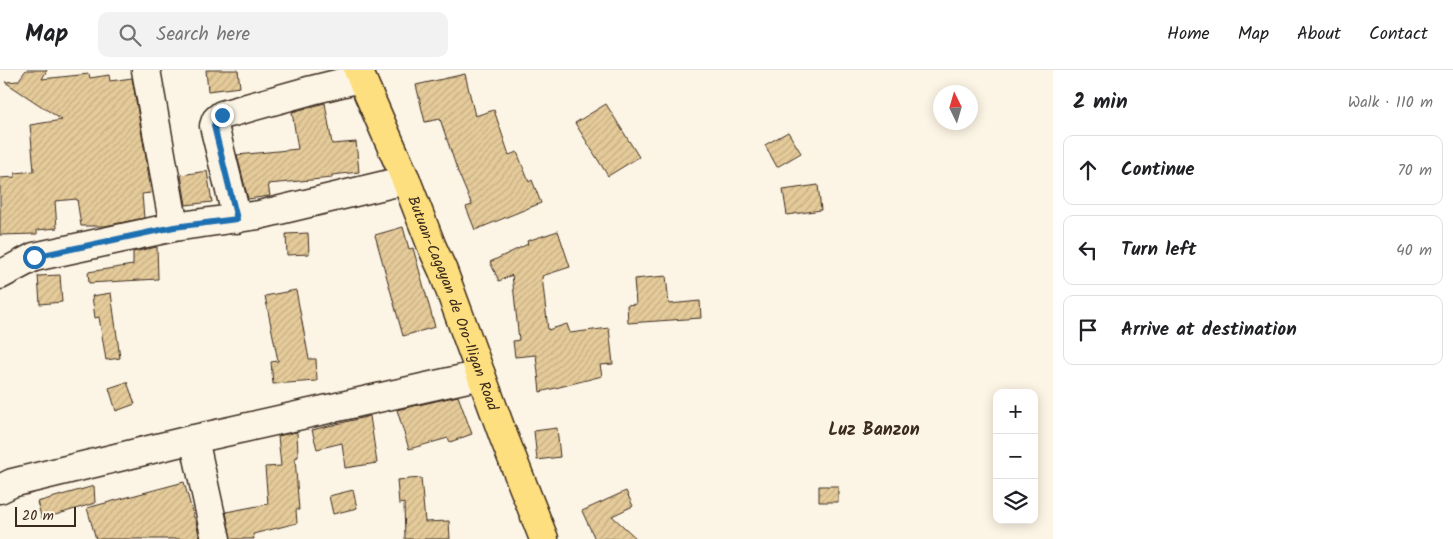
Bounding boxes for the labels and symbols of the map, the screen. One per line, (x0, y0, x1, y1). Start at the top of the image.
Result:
north arrow (933, 85, 978, 130)
route end (211, 104, 234, 127)
street label: Butuan-Cagayan de Oro-Iligan Road (400, 193, 504, 415)
route start (23, 246, 46, 269)
district label: Luz Banzon (828, 416, 920, 445)
scale bar (15, 504, 76, 527)

